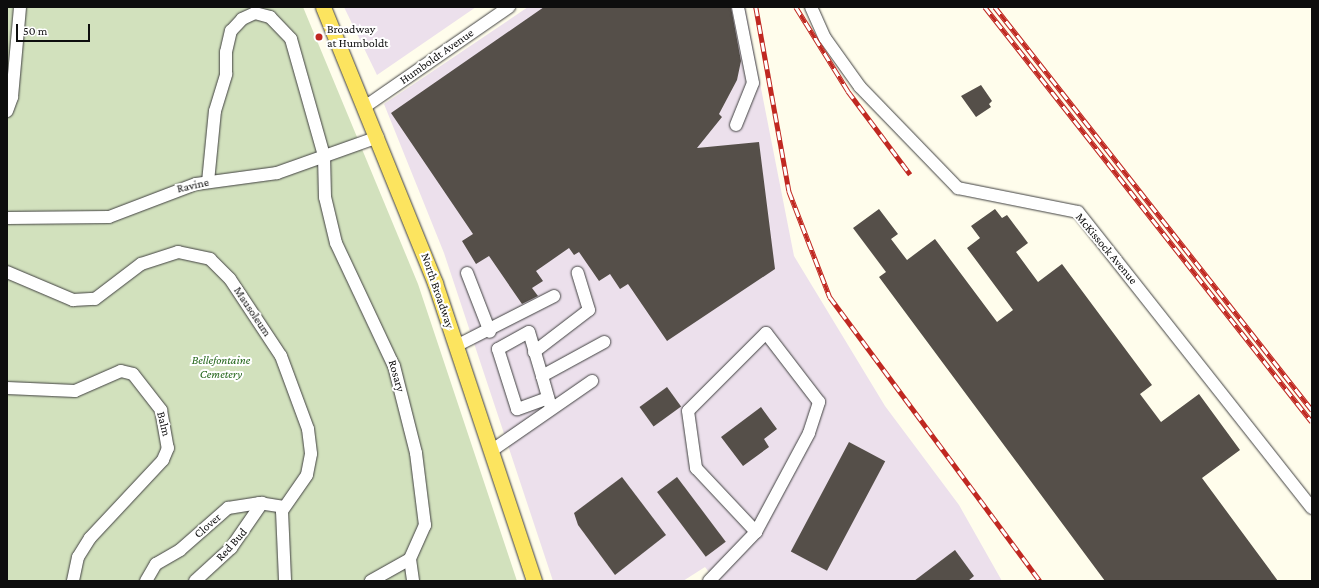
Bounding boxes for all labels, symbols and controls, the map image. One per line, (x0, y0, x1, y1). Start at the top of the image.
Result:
scale bar (18, 16, 92, 42)
place label: Broadway at Humboldt (327, 23, 388, 51)
text: 50 m (23, 24, 47, 38)
street label: Humboldt Avenue (397, 26, 477, 88)
marker: Broadway at Humboldt (314, 32, 324, 42)
street label: Ravine (176, 175, 210, 197)
street label: McKissock Avenue (1072, 210, 1140, 288)
street label: North Broadway (417, 251, 457, 331)
street label: Mausoleum (230, 284, 274, 340)
park label: Bellefontaine Cemetery (192, 354, 250, 382)
street label: Rosary (385, 358, 407, 394)
street label: Balm (153, 410, 173, 438)
street label: Clover (192, 510, 224, 542)
street label: Red Bud (213, 525, 251, 565)

